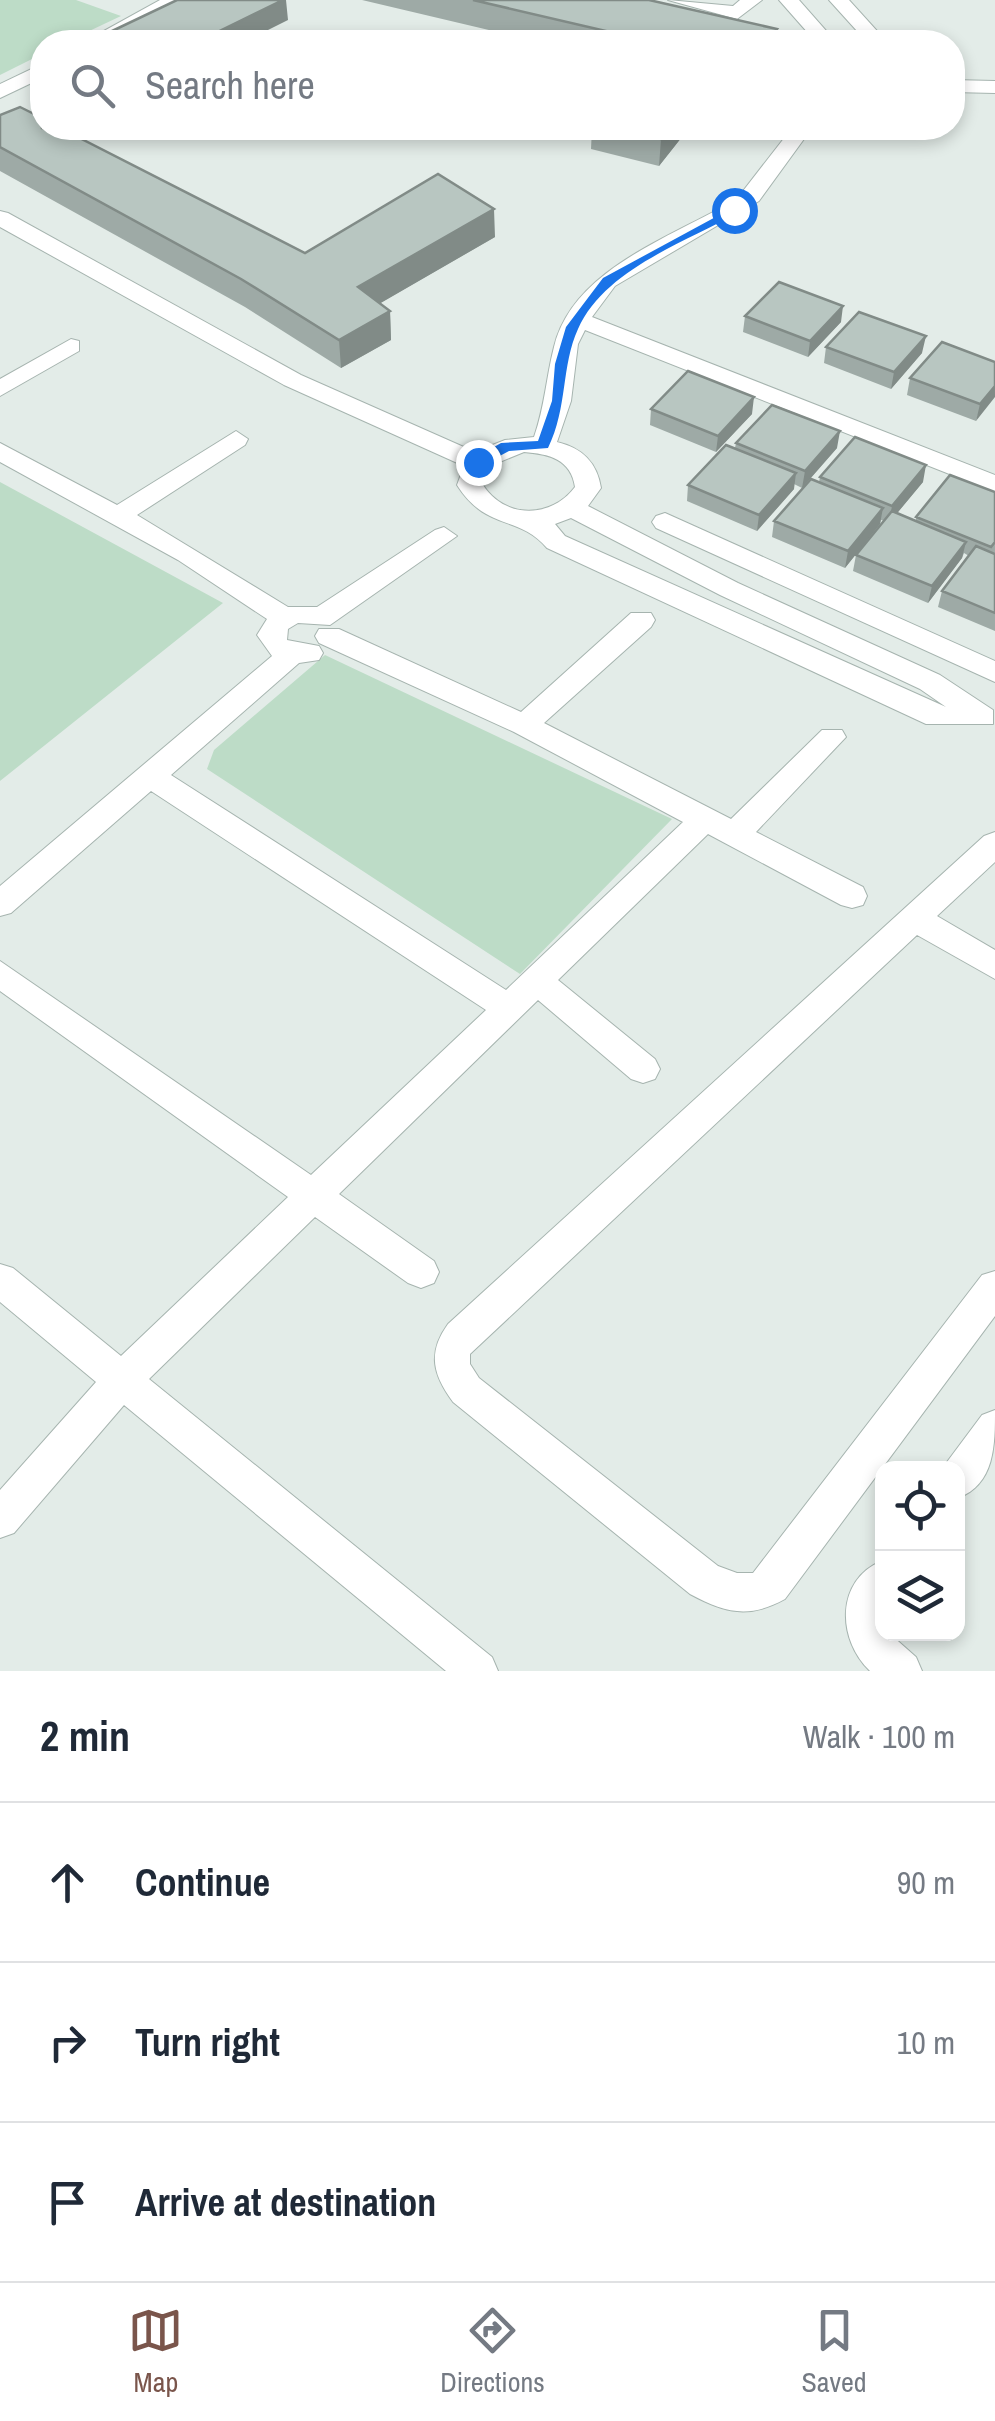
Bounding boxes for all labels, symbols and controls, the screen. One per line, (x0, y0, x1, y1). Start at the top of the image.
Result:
search box (30, 30, 965, 140)
icon: search (65, 58, 120, 113)
text: Search here (145, 60, 315, 111)
route start (712, 188, 758, 234)
route end (456, 440, 502, 486)
map controls (875, 1461, 965, 1641)
button: locate (875, 1461, 965, 1551)
button: layers (875, 1551, 965, 1641)
text: 2 min (40, 1708, 130, 1764)
text: Walk · 100 m (803, 1715, 955, 1758)
icon: ahead (40, 1855, 95, 1910)
text: Continue (135, 1857, 270, 1908)
text: 90 m (897, 1861, 955, 1904)
icon: right (40, 2015, 95, 2070)
text: Turn right (135, 2017, 280, 2068)
text: 10 m (897, 2021, 955, 2064)
icon: arrive (40, 2175, 95, 2230)
text: Arrive at destination (135, 2177, 436, 2228)
tab: Map (128, 2303, 183, 2401)
tab: Directions (440, 2303, 545, 2401)
tab: Saved (802, 2303, 867, 2401)

